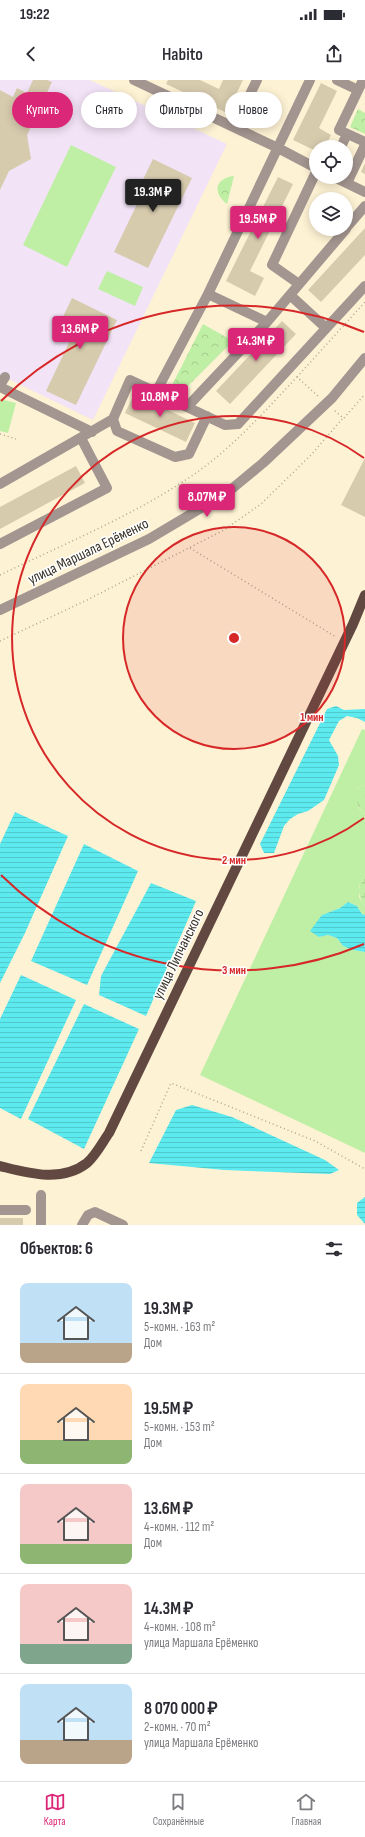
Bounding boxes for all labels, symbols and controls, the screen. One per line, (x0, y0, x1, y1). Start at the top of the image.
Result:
text: 19:22 (20, 5, 49, 24)
icon: back (20, 43, 42, 65)
icon: share (323, 43, 345, 65)
text: Habito (162, 44, 203, 65)
chip: Купить (12, 92, 73, 128)
chip: Снять (81, 92, 137, 128)
chip: Фильтры (145, 92, 217, 128)
chip: Новое (225, 92, 282, 128)
map controls (309, 140, 353, 236)
button: locate (309, 140, 353, 184)
pin: 19.3M ₽ (116, 179, 190, 213)
text: 19.3M ₽ (134, 184, 172, 200)
button: layers (309, 192, 353, 236)
pin: 19.5M ₽ (221, 206, 295, 240)
text: 19.5M ₽ (239, 211, 277, 227)
pin: 13.6M ₽ (43, 316, 117, 350)
text: 13.6M ₽ (61, 321, 99, 337)
pin: 14.3M ₽ (219, 328, 293, 362)
text: 14.3M ₽ (237, 333, 275, 349)
pin: 10.8M ₽ (123, 384, 197, 418)
text: 10.8M ₽ (141, 389, 179, 405)
pin: 8.07M ₽ (170, 484, 244, 518)
text: 8.07M ₽ (188, 489, 226, 505)
street label: улица Маршала Ерёменко (25, 514, 152, 589)
centre of rings (227, 631, 241, 645)
text: 1 мин (300, 710, 324, 725)
text: 2 мин (222, 853, 246, 868)
street label: улица Липчанского (148, 906, 209, 1003)
text: 3 мин (222, 963, 246, 978)
icon: filters (323, 1238, 345, 1260)
text: Объектов: 6 (20, 1239, 93, 1259)
icon: home (52, 1299, 100, 1347)
text: 19.3M ₽ (144, 1299, 193, 1319)
text: 5-комн. · 163 m² (144, 1319, 215, 1335)
text: Дом (144, 1335, 162, 1351)
text: 19.5M ₽ (144, 1399, 193, 1419)
icon: home (52, 1400, 100, 1448)
text: 5-комн. · 153 m² (144, 1419, 215, 1435)
text: Дом (144, 1435, 162, 1451)
text: 13.6M ₽ (144, 1499, 193, 1519)
icon: home (52, 1500, 100, 1548)
text: 4-комн. · 112 m² (144, 1519, 214, 1535)
text: Дом (144, 1535, 162, 1551)
text: 14.3M ₽ (144, 1599, 194, 1619)
icon: home (52, 1600, 100, 1648)
text: 4-комн. · 108 m² (144, 1619, 216, 1635)
text: улица Маршала Ерёменко (144, 1635, 258, 1651)
text: 8 070 000 ₽ (144, 1699, 218, 1719)
icon: home (52, 1700, 100, 1748)
text: 2-комн. · 70 m² (144, 1719, 211, 1735)
text: улица Маршала Ерёменко (144, 1735, 258, 1751)
tab: Карта (44, 1791, 66, 1828)
tab: Сохранённые (153, 1791, 204, 1828)
tab: Главная (291, 1791, 321, 1828)

